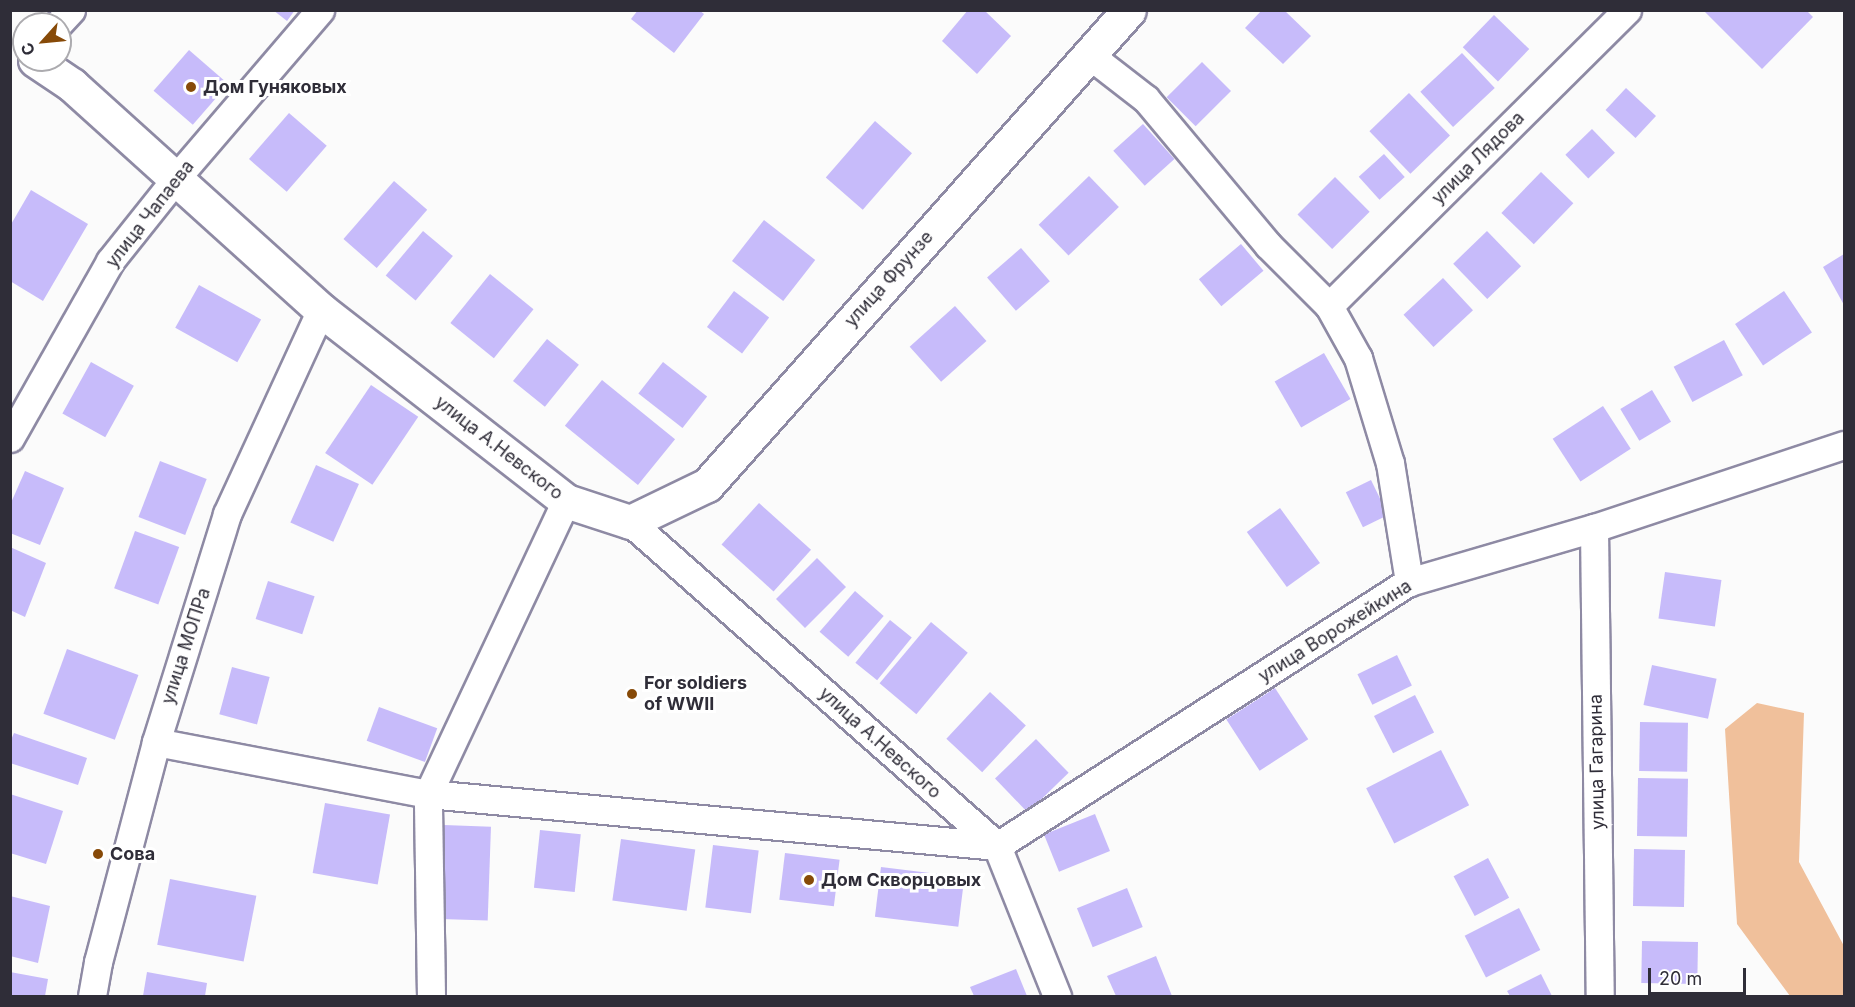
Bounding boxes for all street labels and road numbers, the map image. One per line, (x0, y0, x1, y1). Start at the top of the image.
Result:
street label: улица Лядова (1427, 107, 1529, 209)
street label: улица Чапаева (101, 156, 199, 272)
street label: улица Фрунзе (840, 226, 938, 332)
street label: улица А.Невского (431, 391, 567, 505)
street label: улица Ворожейкина (1254, 575, 1416, 687)
street label: улица МОПРа (157, 585, 215, 707)
street label: улица А.Невского (815, 683, 945, 803)
street label: улица Гагарина (1585, 694, 1609, 830)

